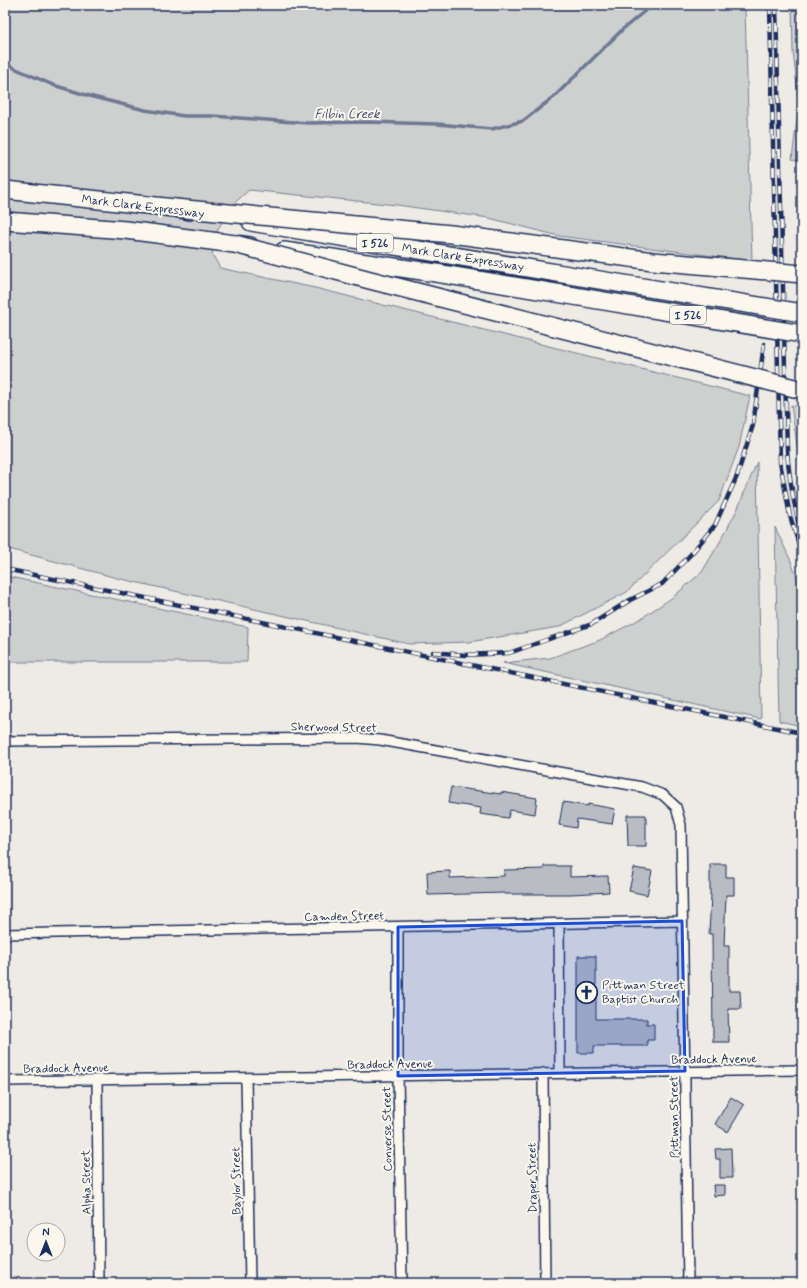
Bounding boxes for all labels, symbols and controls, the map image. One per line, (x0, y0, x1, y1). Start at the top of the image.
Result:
water label: Filbin Creek (315, 106, 381, 123)
street label: Mark Clark Expressway (81, 192, 205, 222)
road number: I 526 (357, 234, 393, 252)
street label: Mark Clark Expressway (401, 240, 525, 276)
road number: I 526 (670, 306, 706, 324)
street label: Sherwood Street (291, 719, 378, 737)
street label: Camden Street (304, 908, 384, 926)
place label: Pittman Street Baptist Church (602, 978, 685, 1008)
church icon: Pittman Street Baptist Church (574, 979, 600, 1005)
street label: Braddock Avenue (671, 1051, 757, 1069)
street label: Braddock Avenue (347, 1056, 433, 1074)
street label: Braddock Avenue (23, 1060, 109, 1078)
street label: Pittman Street (666, 1075, 684, 1158)
street label: Converse Street (379, 1086, 397, 1172)
street label: Draper Street (524, 1142, 542, 1213)
street label: Baylor Street (228, 1146, 246, 1215)
street label: Alpha Street (78, 1149, 96, 1215)
north arrow (26, 1222, 66, 1262)
text: N (42, 1226, 50, 1240)

